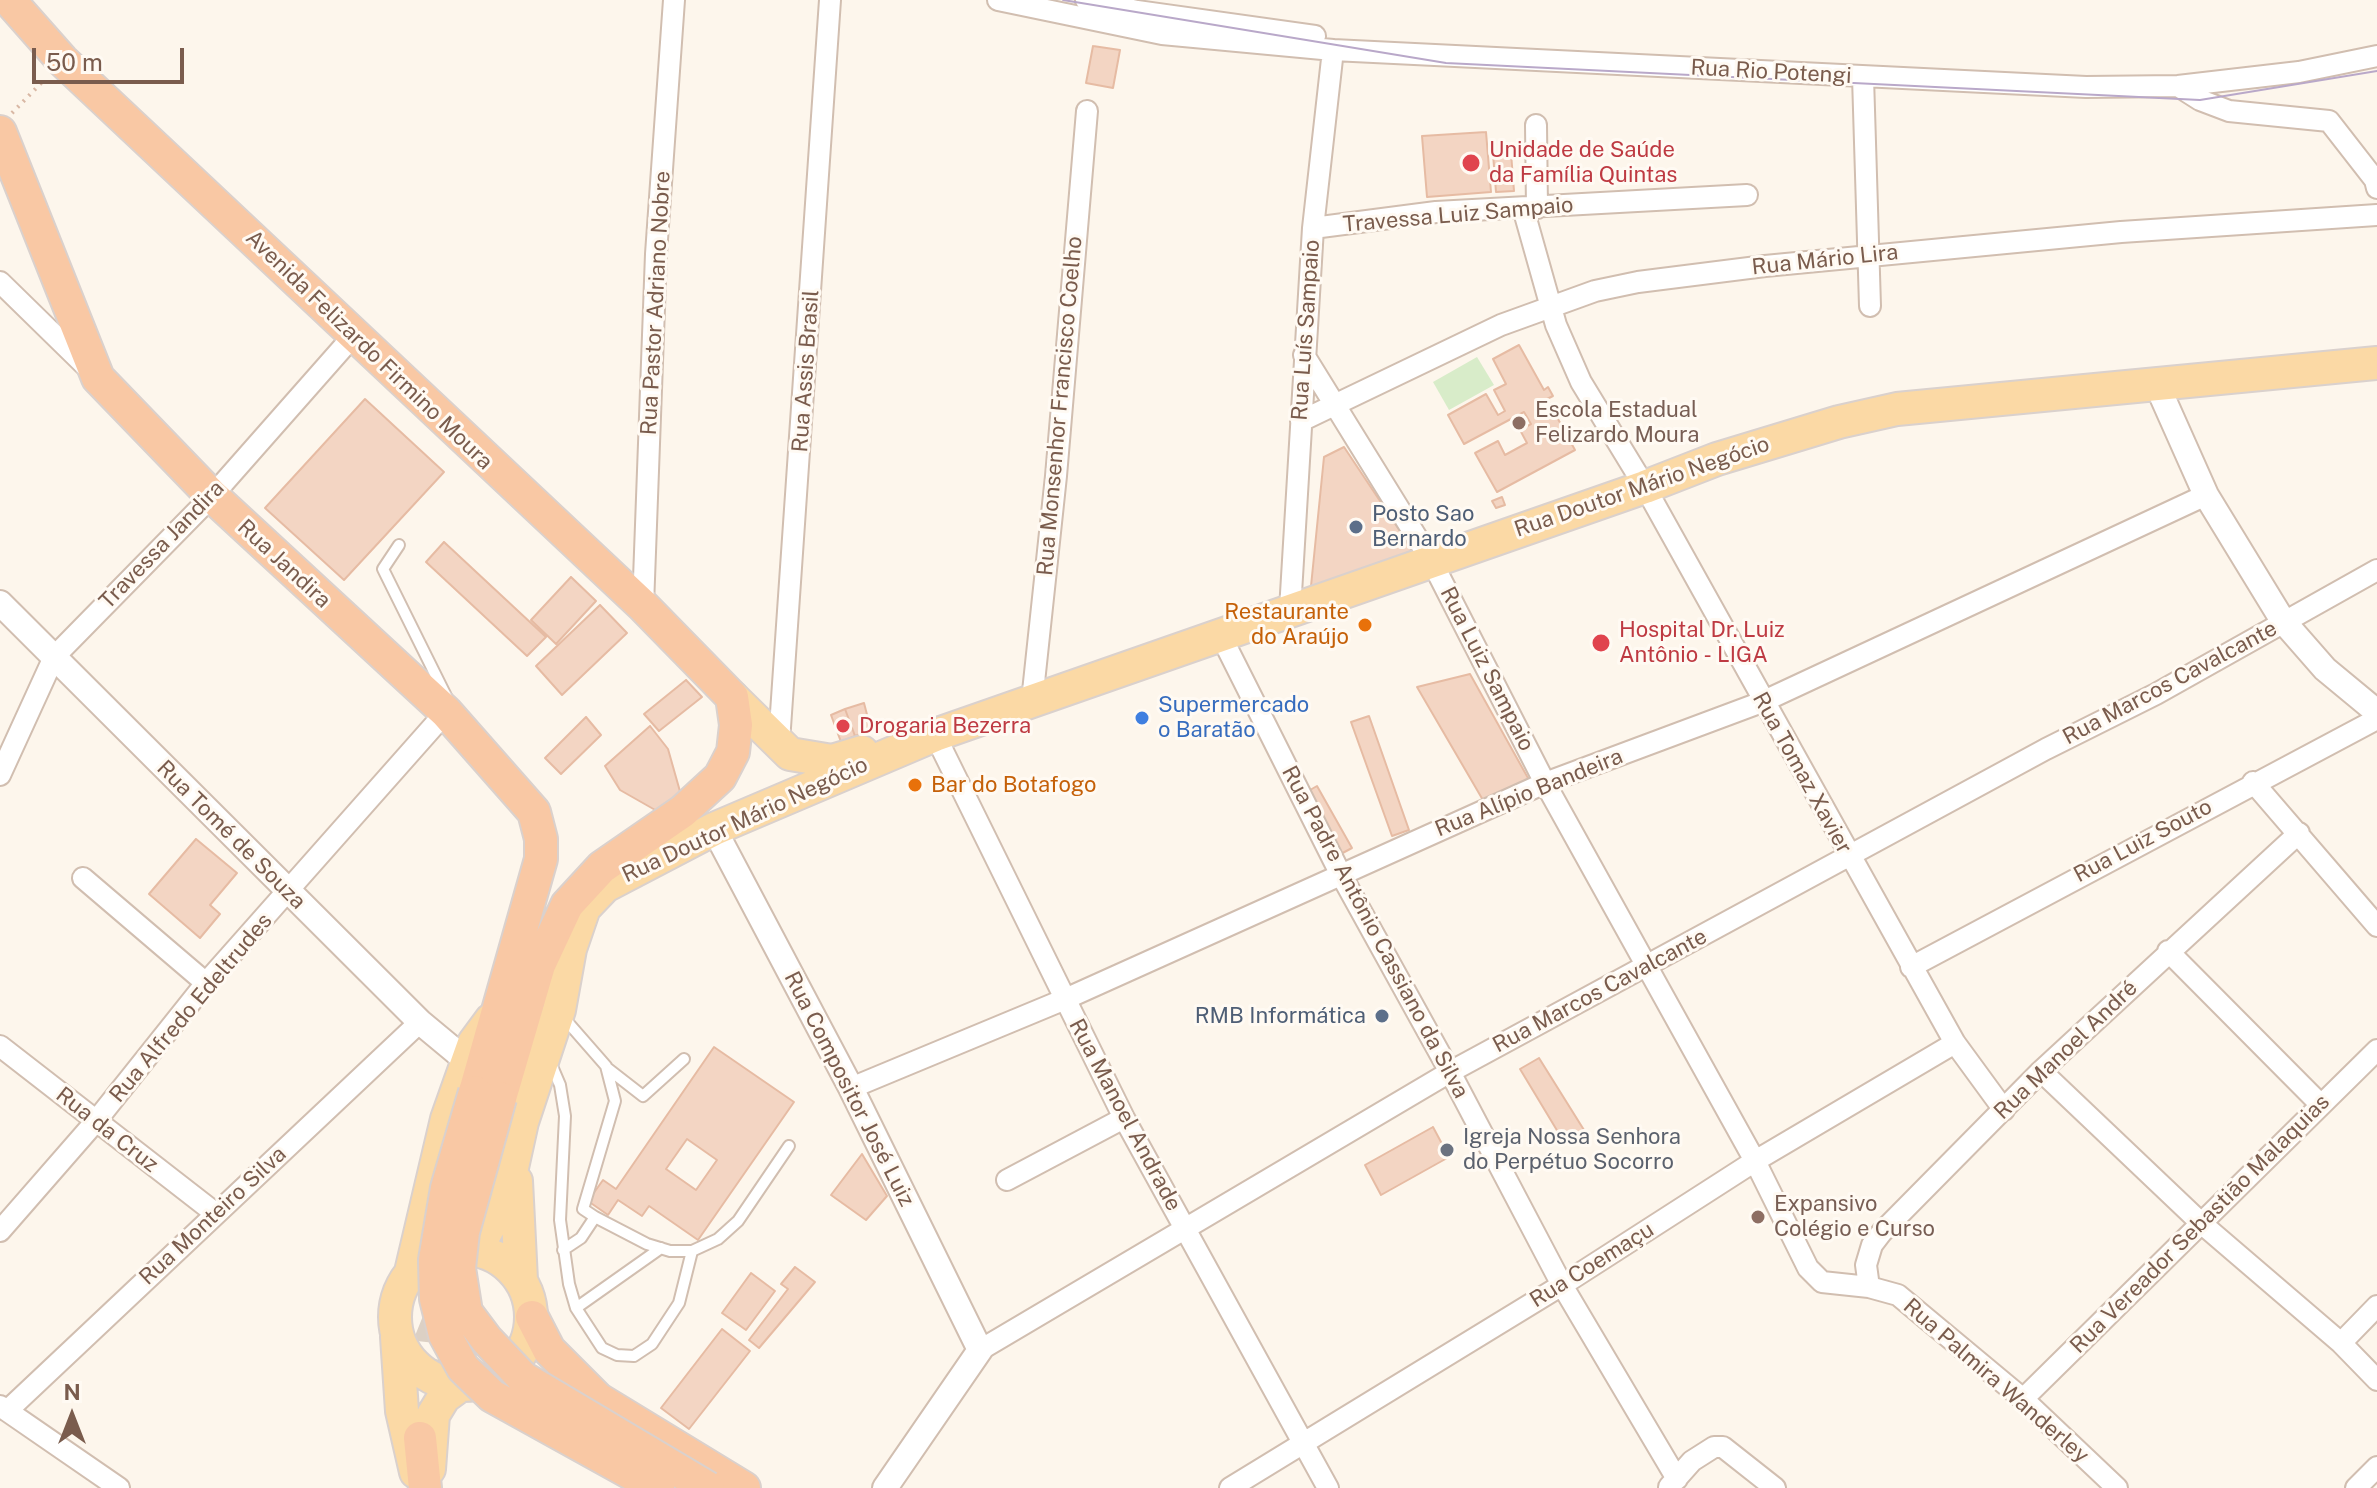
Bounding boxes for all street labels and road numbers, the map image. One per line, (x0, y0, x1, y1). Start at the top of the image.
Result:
street label: Rua Rio Potengi (1690, 55, 1852, 89)
street label: Rua Pastor Adriano Nobre (636, 170, 676, 436)
street label: Travessa Luiz Sampaio (1342, 192, 1574, 238)
street label: Avenida Felizardo Firmino Moura (240, 225, 498, 475)
street label: Rua Monsenhor Francisco Coelho (1032, 235, 1088, 577)
street label: Rua Luís Sampaio (1287, 239, 1325, 421)
street label: Rua Mário Lira (1750, 239, 1900, 281)
street label: Rua Assis Brasil (787, 289, 825, 453)
street label: Rua Doutor Mário Negócio (1511, 431, 1773, 543)
street label: Travessa Jandira (94, 475, 230, 615)
street label: Rua Jandira (232, 514, 336, 614)
street label: Rua Luiz Sampaio (1434, 582, 1540, 756)
street label: Rua Marcos Cavalcante (2058, 615, 2282, 751)
street label: Rua Tomaz Xavier (1747, 688, 1857, 858)
street label: Rua Alípio Bandeira (1431, 743, 1627, 843)
street label: Rua Doutor Mário Negócio (618, 751, 872, 889)
street label: Rua Tomé de Souza (151, 755, 311, 915)
street label: Rua Padre Antônio Cassiano da Silva (1276, 761, 1474, 1103)
street label: Rua Luiz Souto (2069, 794, 2217, 888)
street label: Rua Alfredo Edeltrudes (104, 908, 278, 1108)
street label: Rua Marcos Cavalcante (1488, 923, 1712, 1059)
street label: Rua Compositor José Luiz (778, 967, 920, 1211)
street label: Rua Manoel André (1989, 975, 2143, 1125)
street label: Rua Manoel Andrade (1063, 1014, 1187, 1216)
street label: Rua da Cruz (51, 1082, 163, 1178)
street label: Rua Vereador Sebastião Malaquias (2065, 1089, 2335, 1359)
street label: Rua Monteiro Silva (134, 1141, 292, 1291)
street label: Rua Coemaçu (1525, 1216, 1659, 1314)
street label: Rua Palmira Wanderley (1898, 1293, 2094, 1469)

